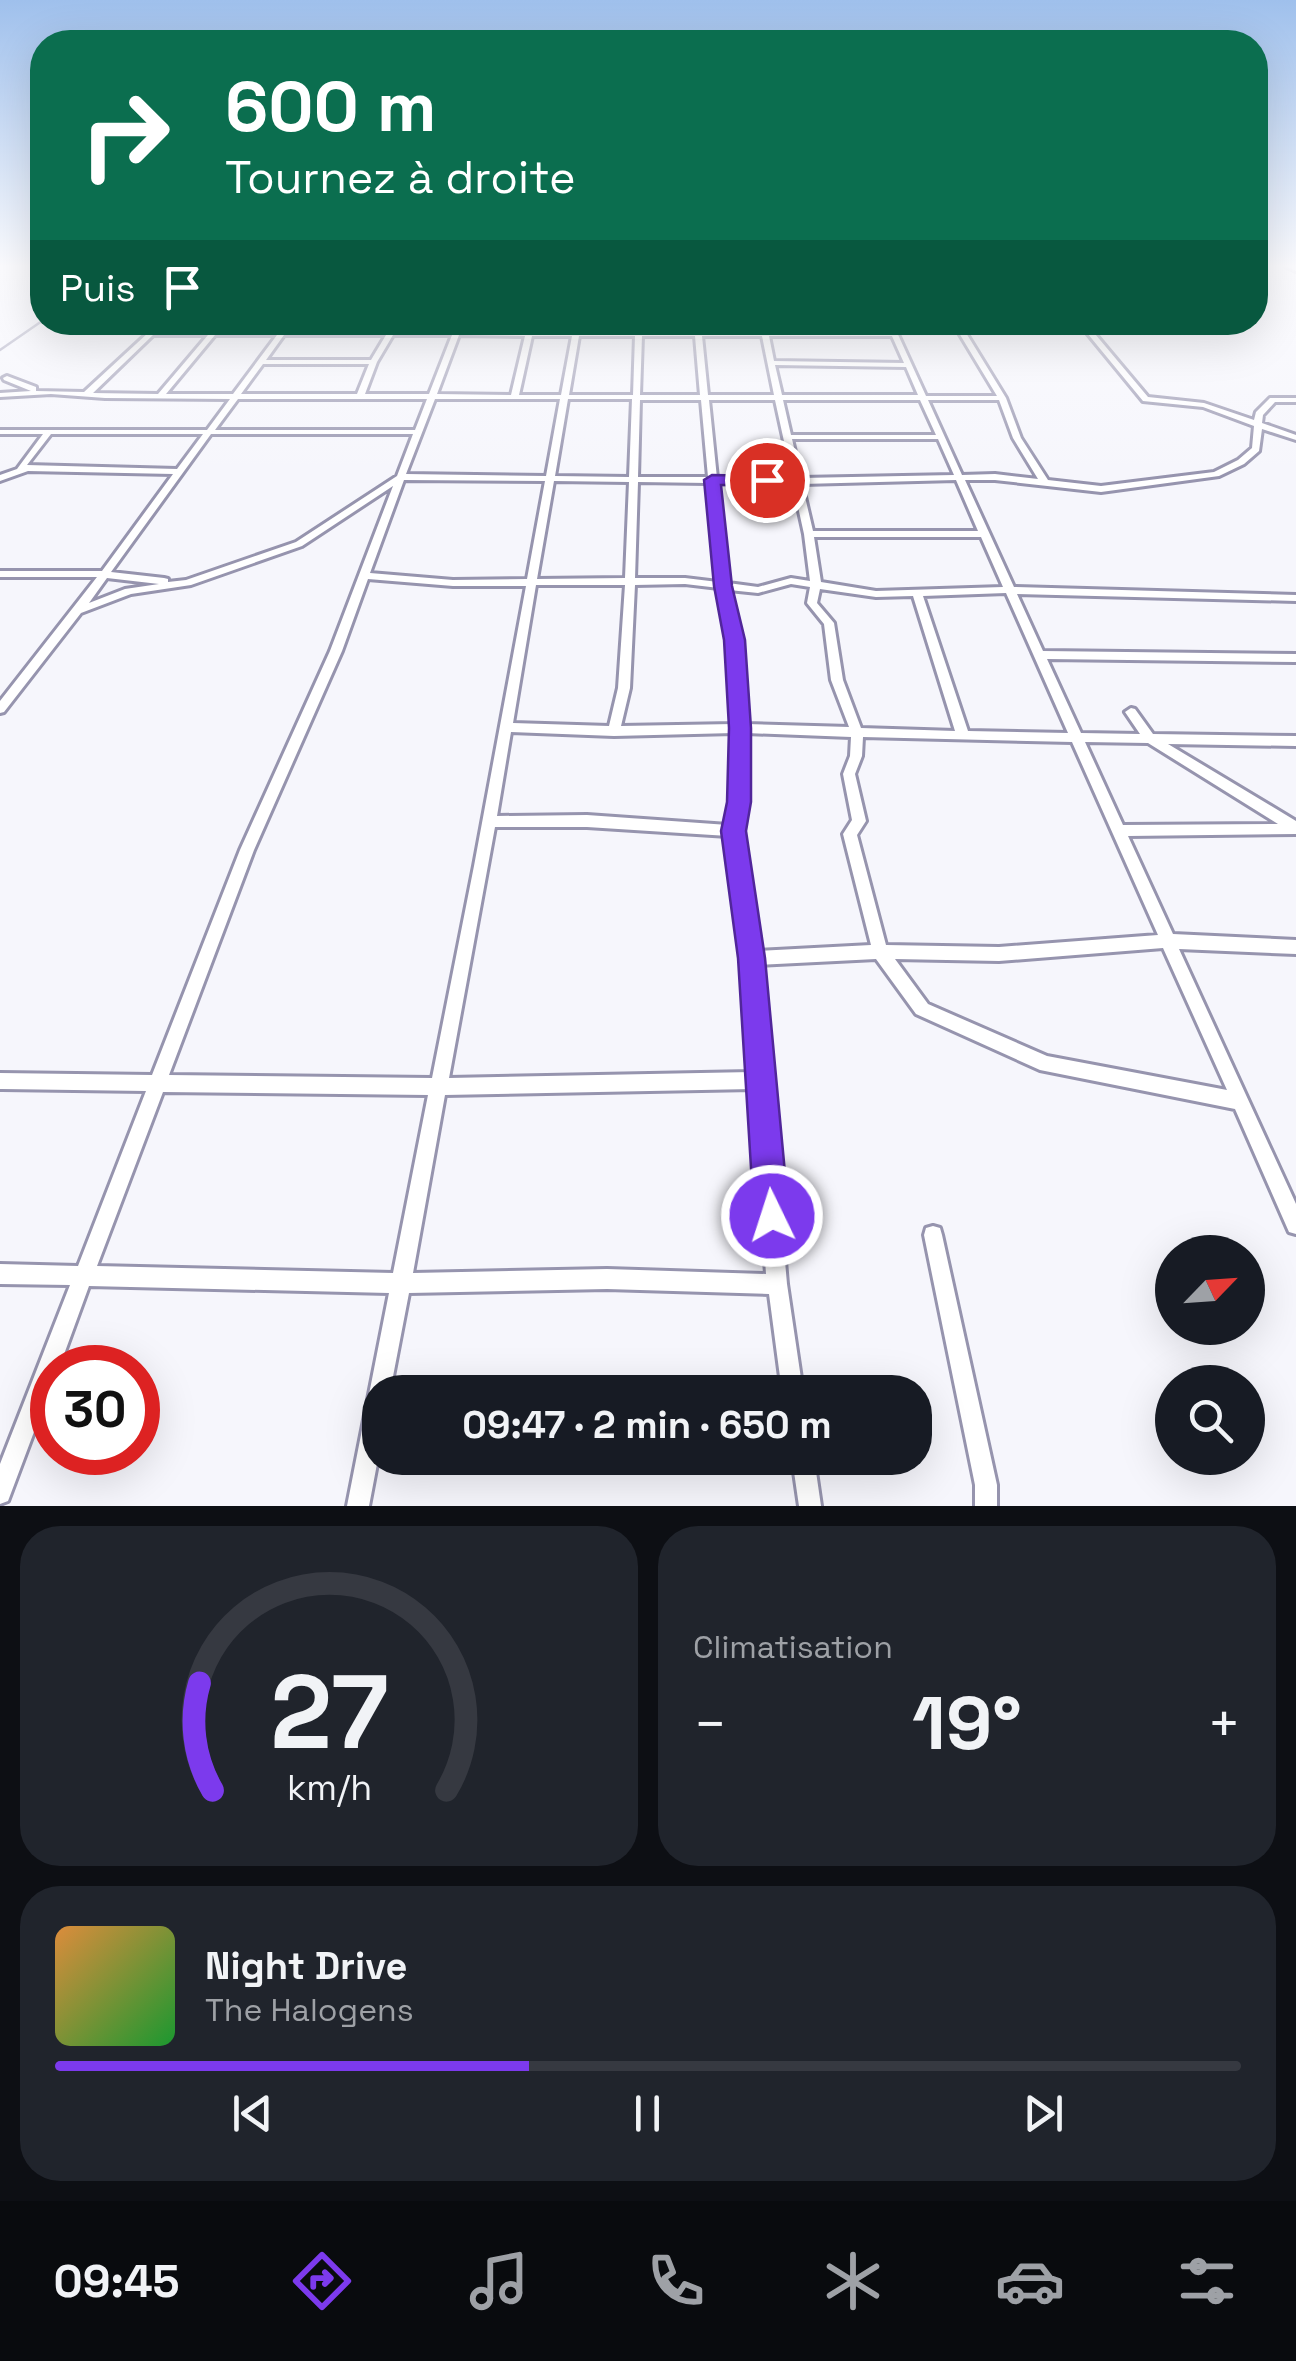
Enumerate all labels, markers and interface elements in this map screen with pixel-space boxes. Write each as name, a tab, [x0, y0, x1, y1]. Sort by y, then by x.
text: 600 m	[225, 62, 437, 151]
icon: right	[60, 70, 190, 200]
text: Tournez à droite	[225, 149, 576, 206]
icon: arrive	[155, 260, 210, 315]
text: Puis	[60, 264, 135, 312]
pin	[725, 438, 810, 523]
icon: arrive	[740, 453, 795, 508]
position arrow	[720, 1164, 824, 1268]
north arrow	[1155, 1235, 1265, 1345]
map controls	[1155, 1235, 1265, 1475]
speed limit sign: 30	[30, 1345, 160, 1475]
button: search	[1155, 1365, 1265, 1475]
text: 09:47 · 2 min · 650 m	[462, 1401, 832, 1449]
text: Climatisation	[693, 1627, 893, 1667]
text: 27	[270, 1646, 388, 1778]
text: 19°	[912, 1675, 1022, 1771]
text: −	[693, 1689, 727, 1759]
text: +	[1207, 1689, 1241, 1759]
text: km/h	[286, 1765, 372, 1810]
text: Night Drive	[205, 1942, 407, 1990]
text: The Halogens	[205, 1990, 414, 2030]
icon: previous	[225, 2086, 280, 2141]
icon: pause	[620, 2086, 675, 2141]
icon: next	[1016, 2086, 1071, 2141]
icon: directions	[287, 2246, 357, 2316]
icon: music	[464, 2246, 534, 2316]
icon: phone	[641, 2246, 711, 2316]
icon: climate	[818, 2246, 888, 2316]
icon: car	[995, 2246, 1065, 2316]
icon: filters	[1172, 2246, 1242, 2316]
text: 09:45	[54, 2253, 180, 2310]

